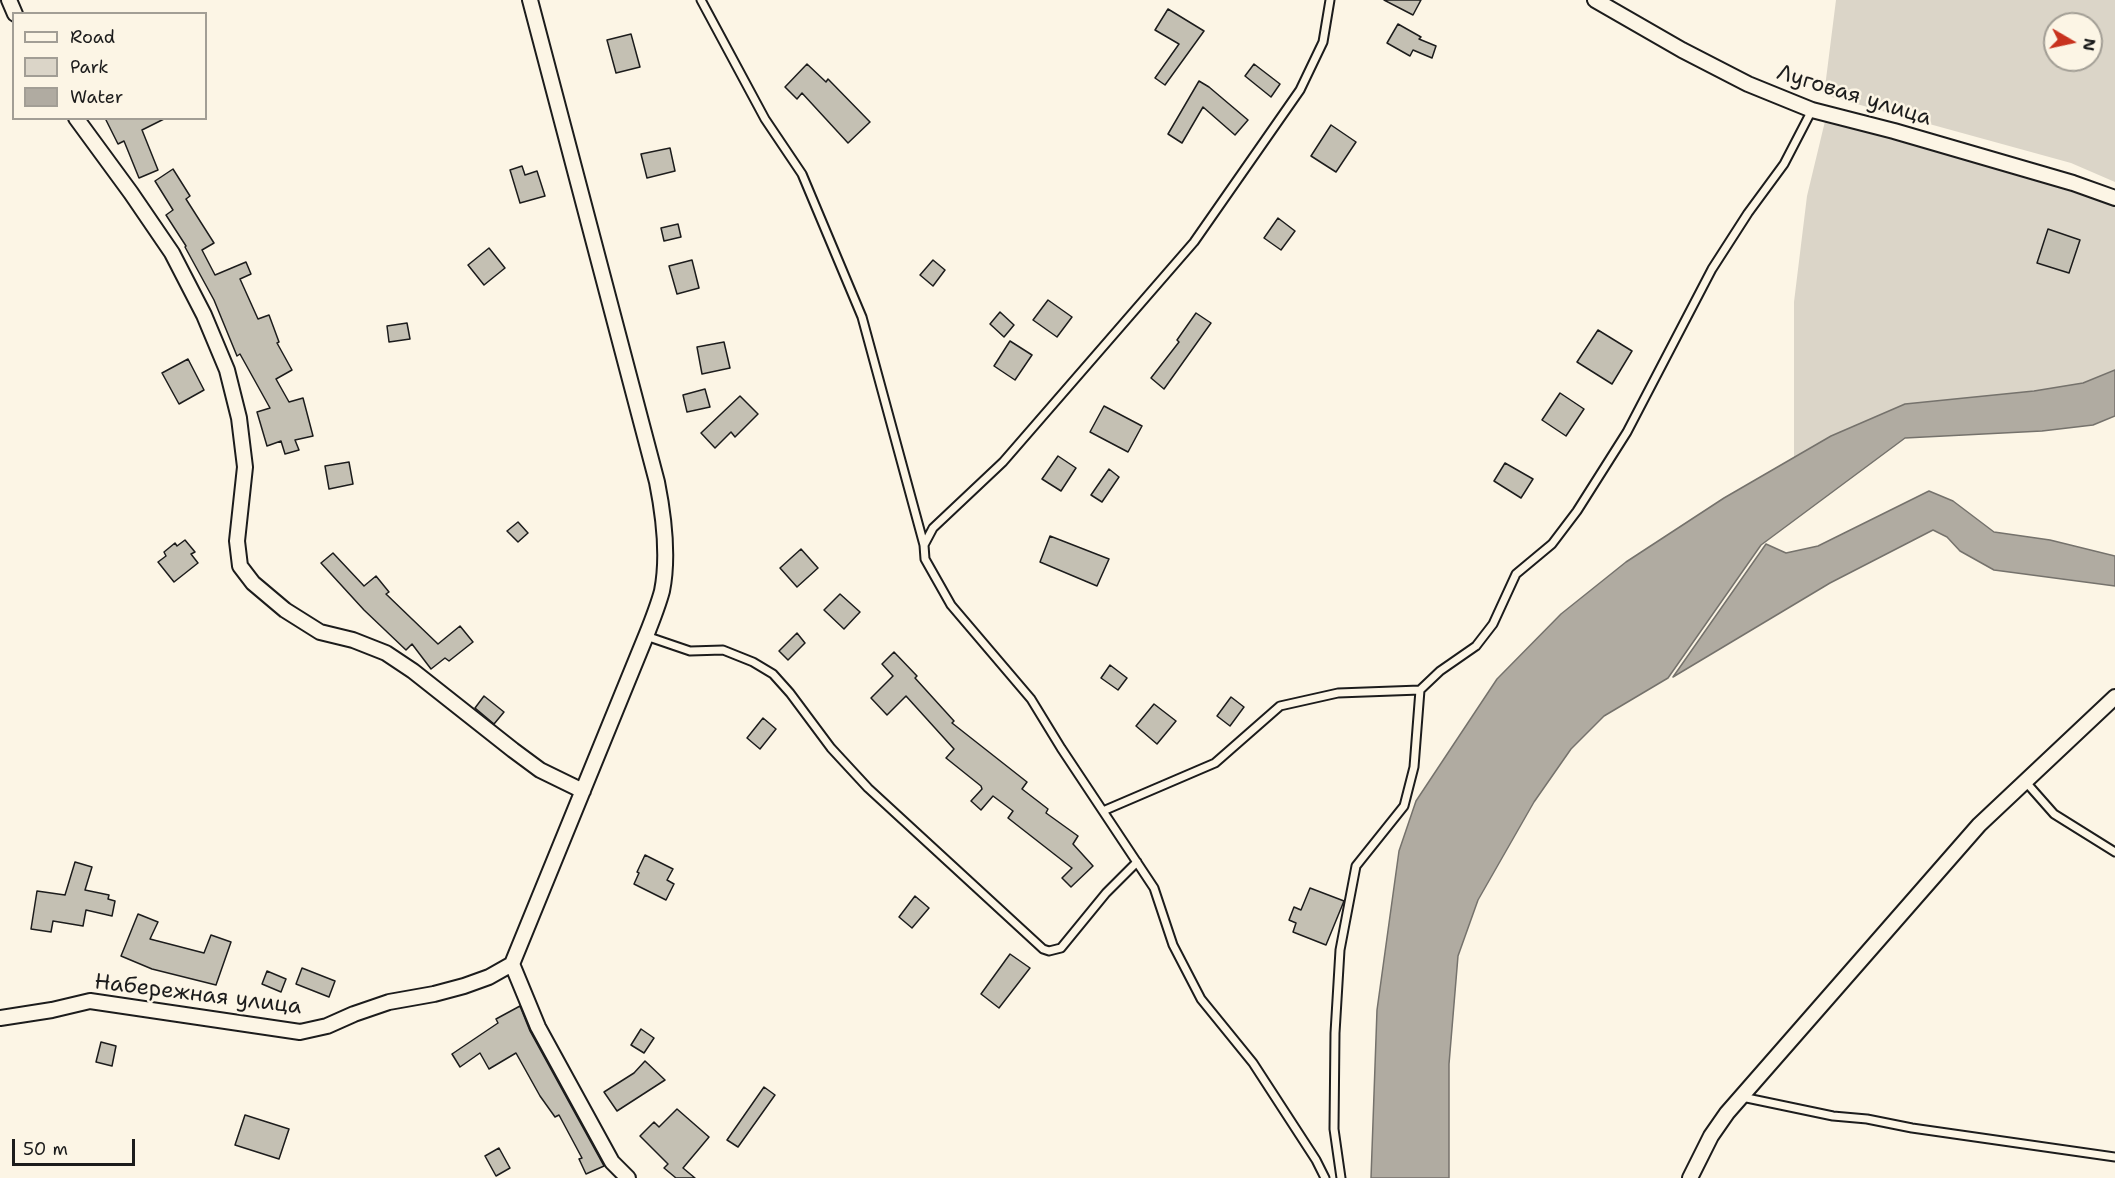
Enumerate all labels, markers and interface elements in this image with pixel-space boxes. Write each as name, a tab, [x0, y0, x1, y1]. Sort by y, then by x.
legend	[12, 12, 207, 120]
north arrow	[2043, 12, 2103, 72]
text: Road	[70, 25, 115, 49]
text: N	[2078, 37, 2101, 52]
text: Park	[70, 55, 109, 79]
street label: Луговая улица	[1774, 60, 1934, 132]
text: Water	[70, 85, 123, 109]
street label: Набережная улица	[93, 969, 303, 1021]
scale bar	[15, 1127, 138, 1165]
text: 50 m	[23, 1137, 68, 1161]

